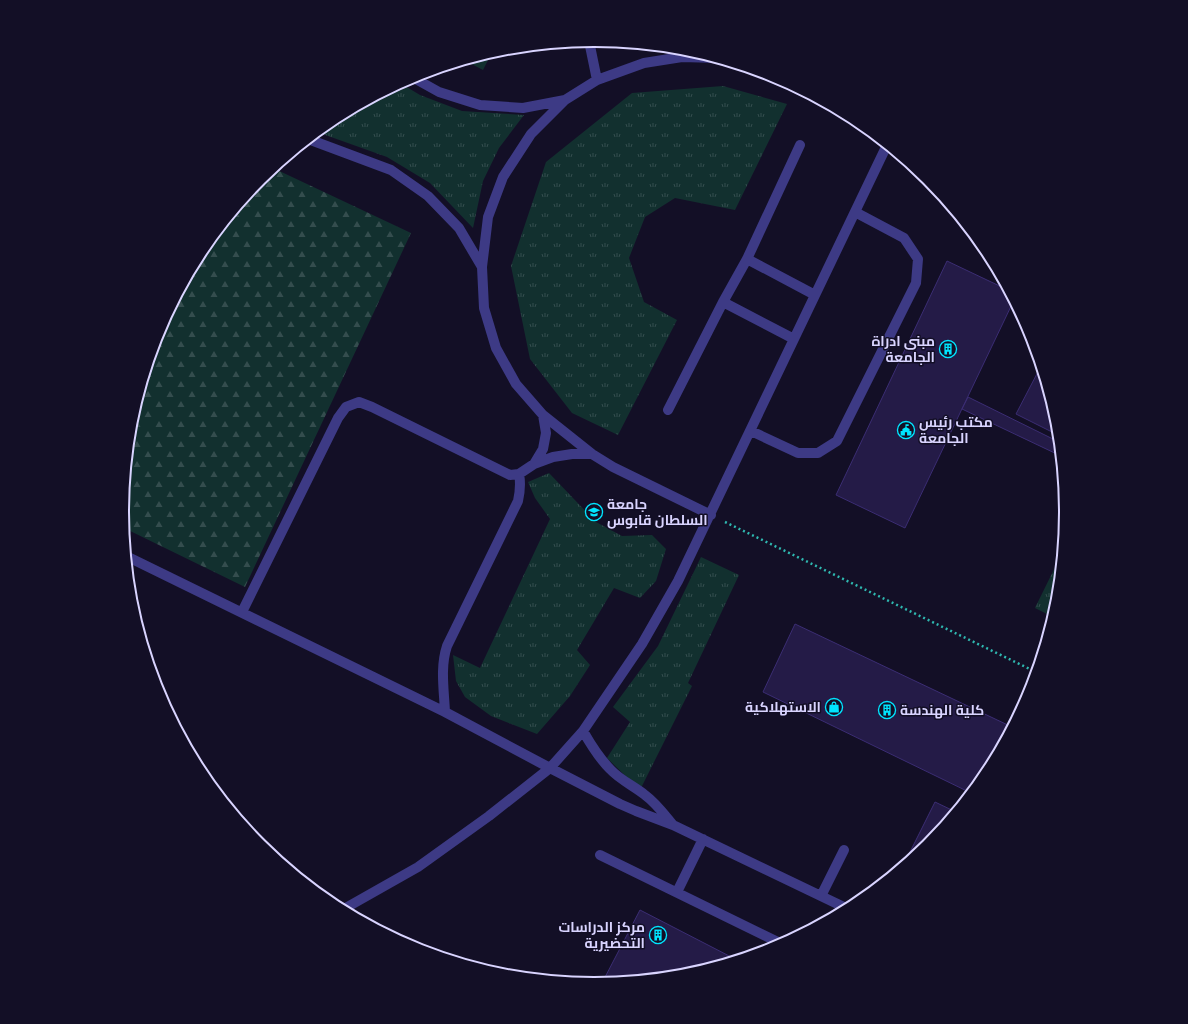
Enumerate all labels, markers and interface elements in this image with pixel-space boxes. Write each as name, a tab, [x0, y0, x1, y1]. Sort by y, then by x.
place label: مبنى ادراة الجامعة	[872, 333, 935, 365]
building icon: مبنى ادراة الجامعة	[938, 339, 958, 359]
place label: مكتب رئيس الجامعة	[919, 414, 993, 446]
public building icon: مكتب رئيس الجامعة	[896, 420, 916, 440]
place label: جامعة السلطان قابوس	[607, 496, 708, 529]
school or university icon: جامعة السلطان قابوس	[584, 502, 604, 522]
shop icon: الاستهلاكية	[824, 697, 844, 717]
place label: الاستهلاكية	[745, 699, 821, 716]
building icon: كلية الهندسة	[877, 700, 897, 720]
place label: كلية الهندسة	[900, 702, 984, 719]
place label: مركز الدراسات التحضيرية	[558, 919, 645, 952]
building icon: مركز الدراسات التحضيرية	[648, 925, 668, 945]

